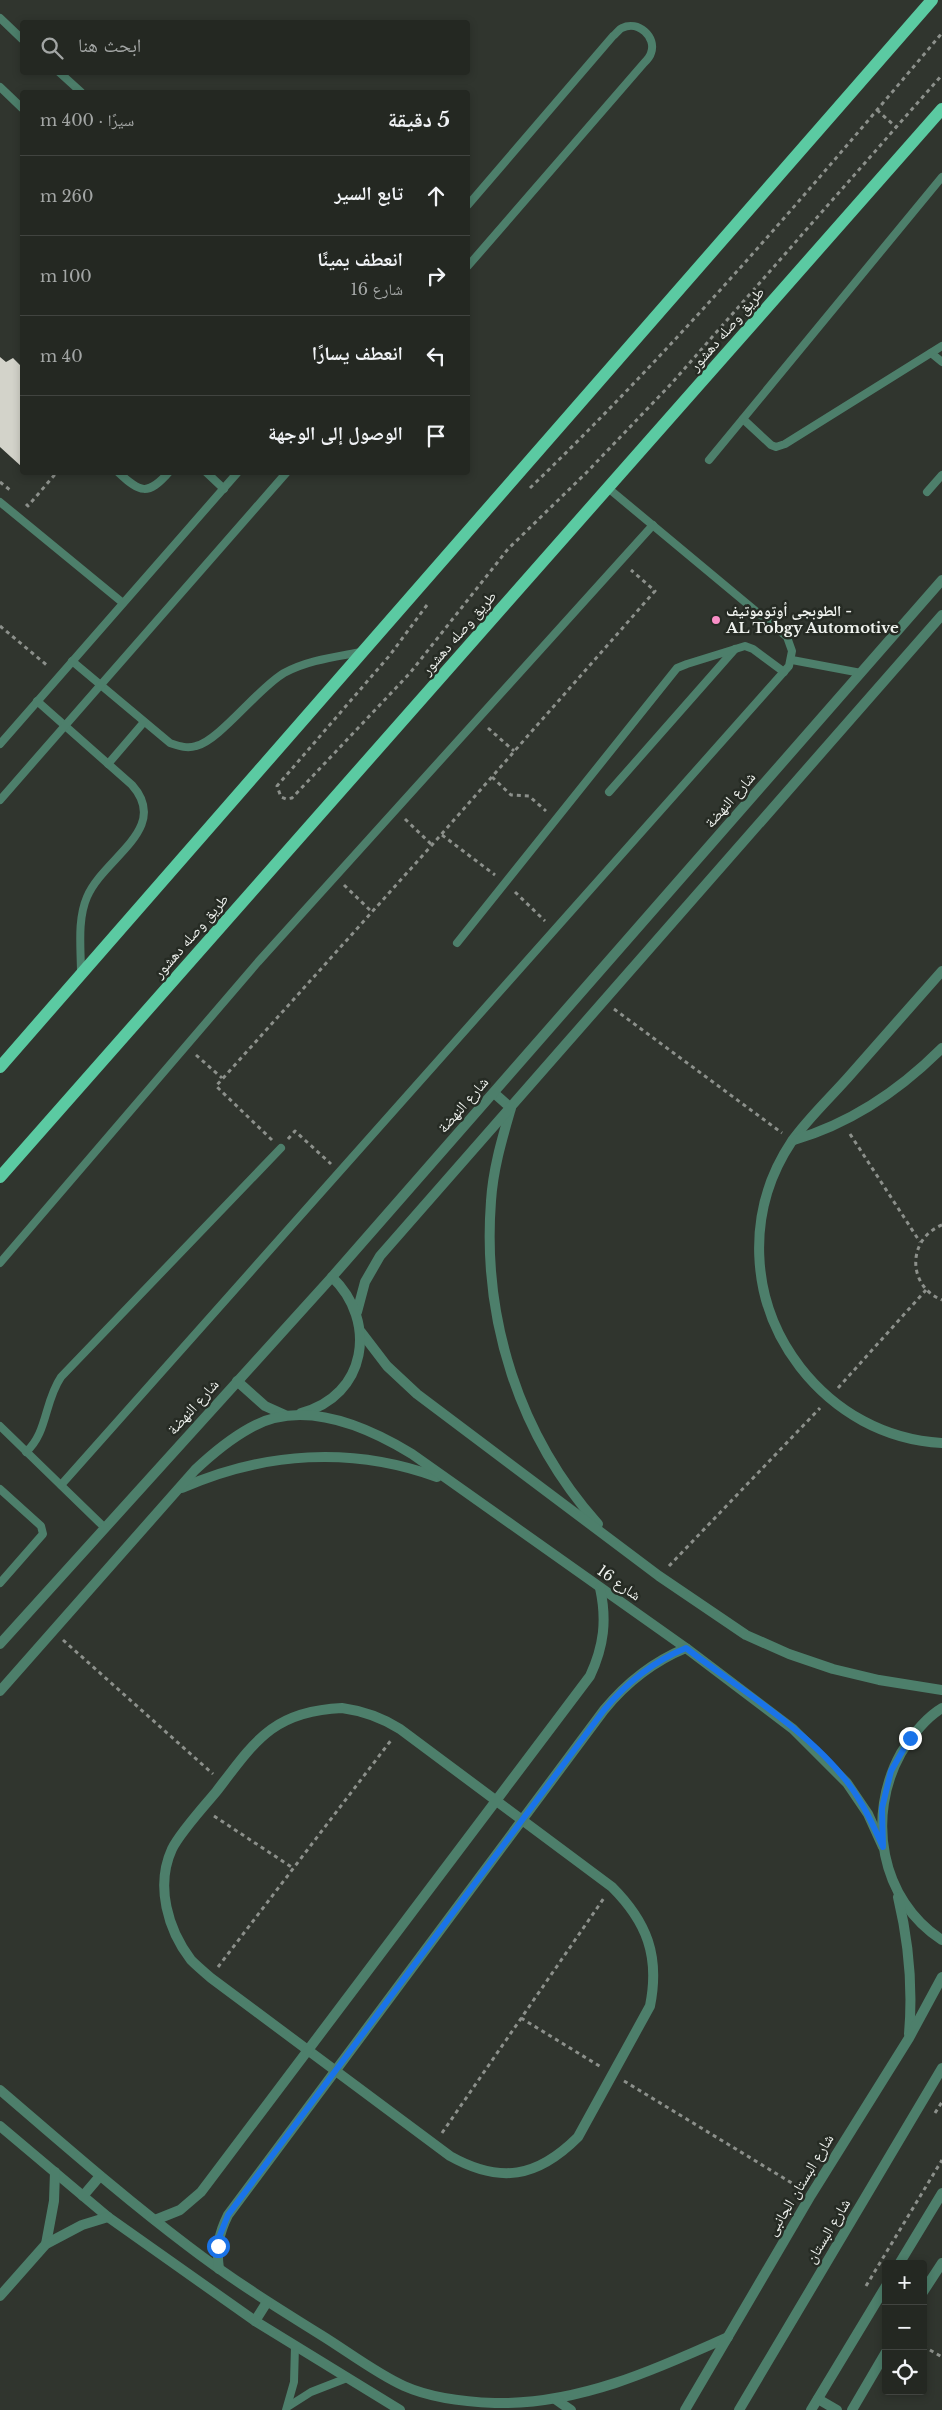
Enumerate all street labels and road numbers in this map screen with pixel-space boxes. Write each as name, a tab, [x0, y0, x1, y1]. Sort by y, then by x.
street label: طريق وصله دهشور	[684, 283, 769, 376]
street label: طريق وصله دهشور	[416, 587, 501, 680]
street label: شارع النهضة	[700, 768, 760, 832]
street label: طريق وصله دهشور	[148, 890, 233, 983]
street label: شارع النهضة	[433, 1073, 493, 1137]
street label: شارع النهضة	[163, 1375, 223, 1439]
street label: شارع 16	[593, 1561, 645, 1605]
street label: شارع البستان الجانبى	[763, 2131, 837, 2239]
street label: شارع البستان	[802, 2196, 854, 2266]

